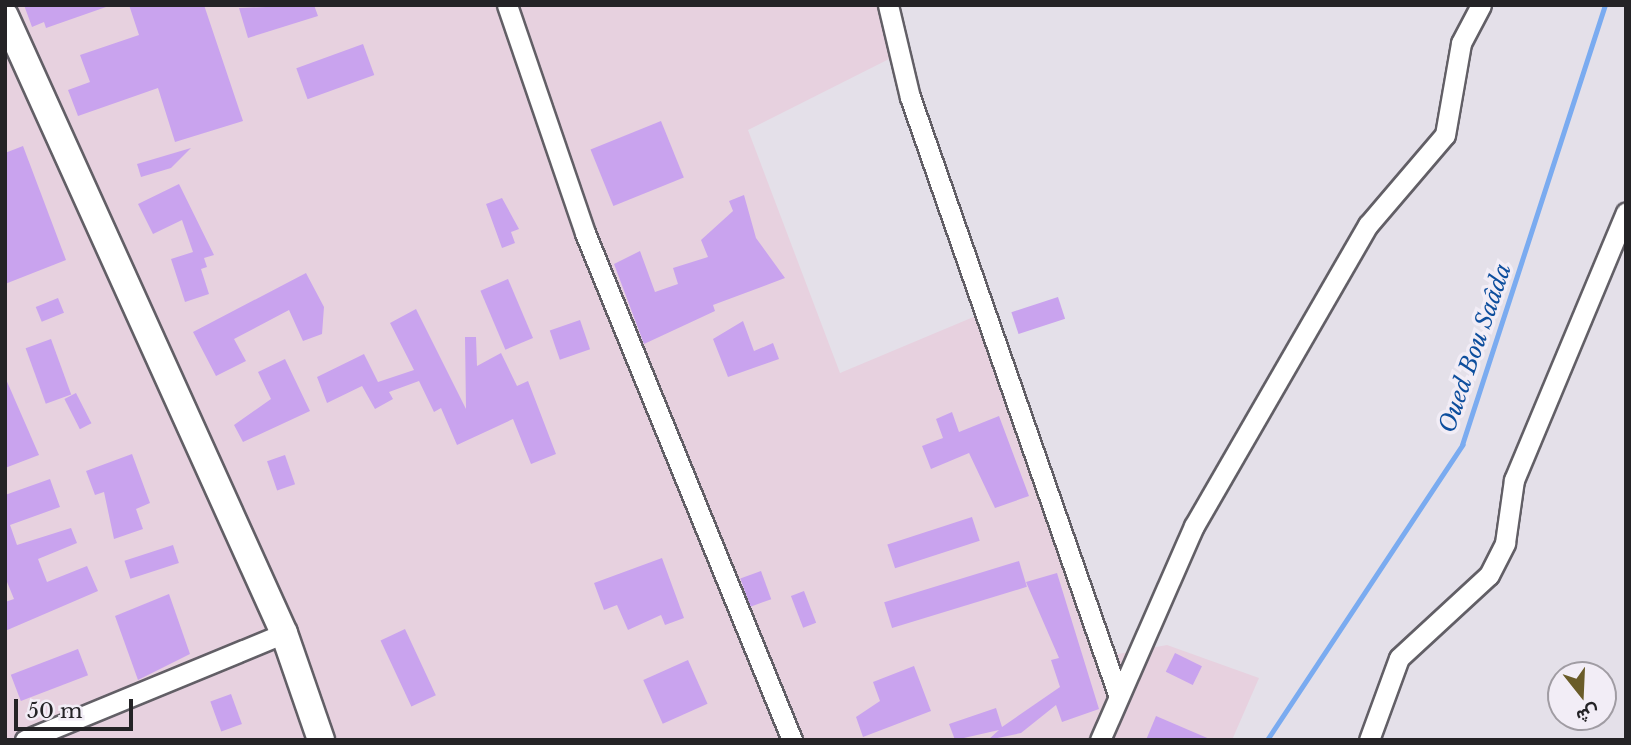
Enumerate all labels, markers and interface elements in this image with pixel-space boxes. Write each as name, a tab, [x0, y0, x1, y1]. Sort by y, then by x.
water label: Oued Bou Saâda	[1433, 259, 1517, 437]
north arrow	[1547, 661, 1617, 731]
scale bar	[18, 686, 136, 730]
text: 50 m	[27, 698, 82, 724]
text: ش	[1574, 700, 1602, 729]

